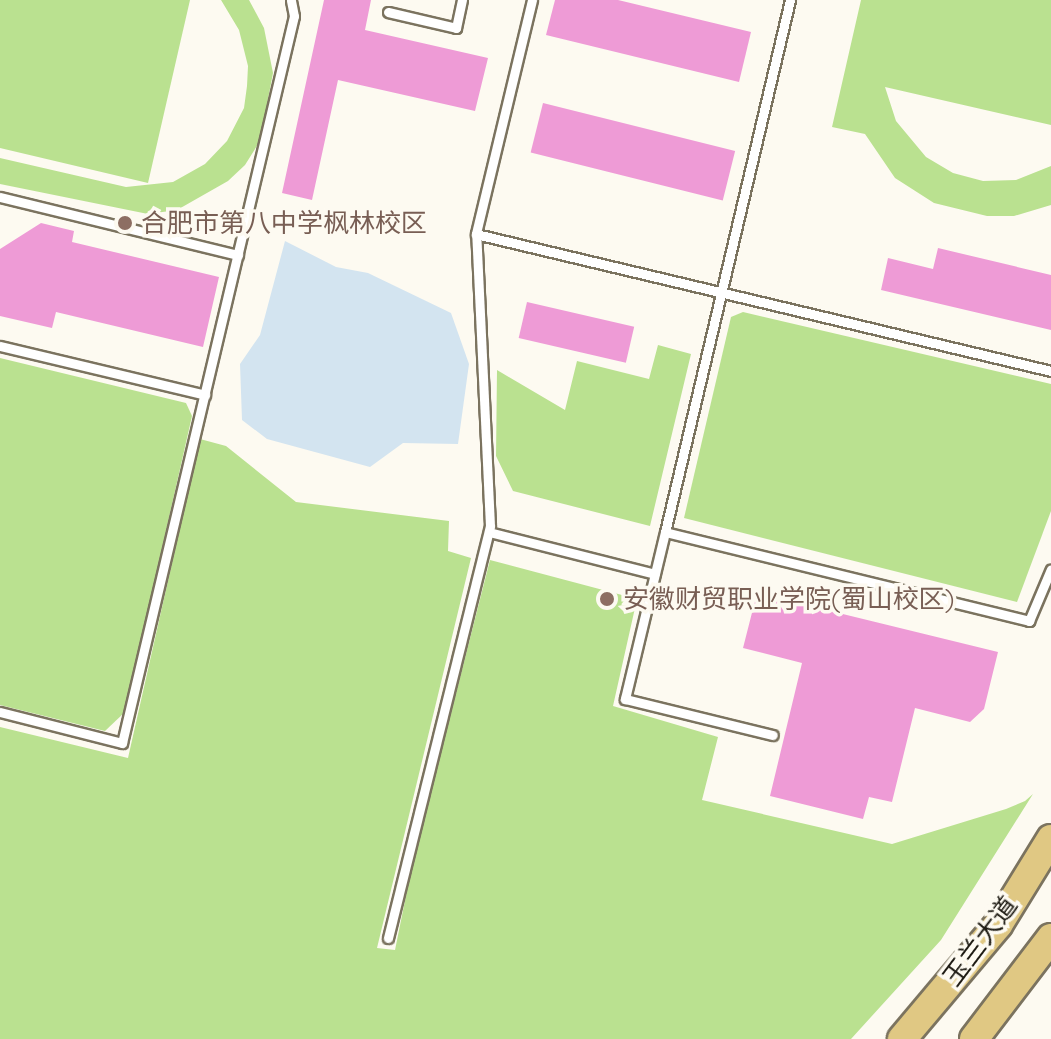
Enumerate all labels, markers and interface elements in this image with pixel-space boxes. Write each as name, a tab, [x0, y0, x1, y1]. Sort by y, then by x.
place label: 合肥市第八中学枫林校区	[141, 207, 427, 239]
marker: 合肥市第八中学枫林校区	[116, 214, 134, 232]
place label: 安徽财贸职业学院(蜀山校区)	[623, 583, 954, 615]
marker: 安徽财贸职业学院(蜀山校区)	[598, 590, 616, 608]
street label: 玉兰大道	[936, 890, 1024, 992]

